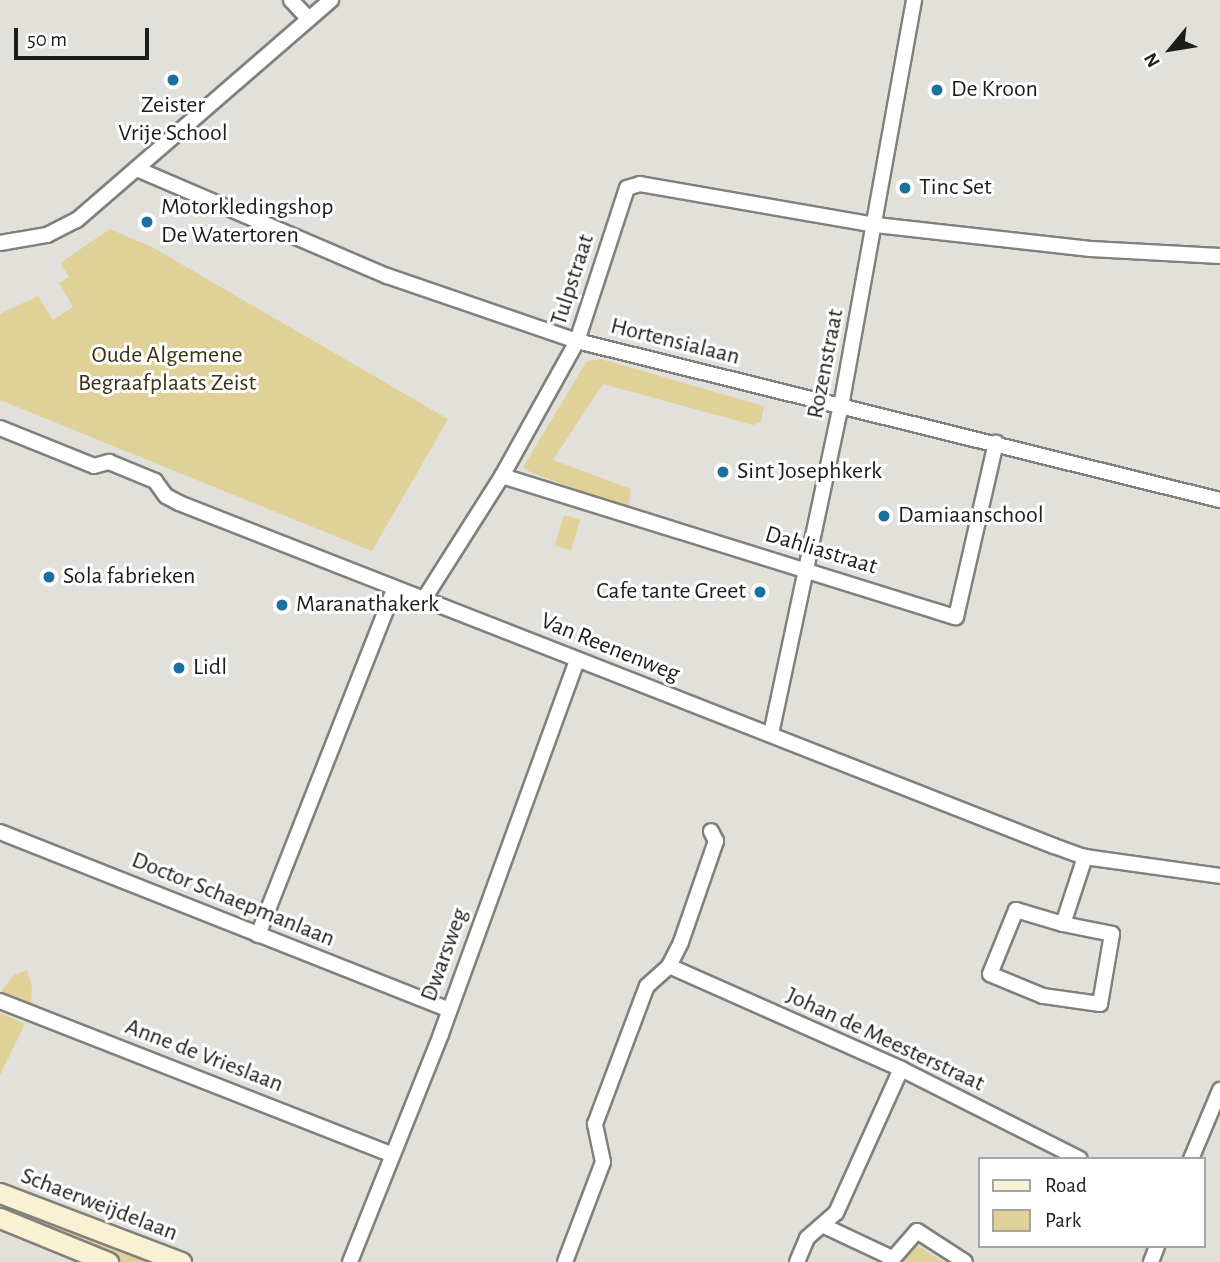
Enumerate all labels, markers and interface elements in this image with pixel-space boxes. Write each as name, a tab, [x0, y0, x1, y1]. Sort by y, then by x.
scale bar	[18, 14, 152, 58]
north arrow	[1136, 14, 1206, 84]
text: 50 m	[27, 29, 67, 50]
text: N	[1141, 49, 1164, 70]
marker: Zeister Vrije School	[165, 72, 181, 88]
place label: De Kroon	[951, 76, 1038, 104]
marker: De Kroon	[929, 82, 945, 98]
place label: Zeister Vrije School	[118, 92, 228, 148]
place label: Tinc Set	[919, 174, 992, 202]
marker: Tinc Set	[897, 180, 913, 196]
place label: Motorkledingshop De Watertoren	[161, 194, 333, 250]
marker: Motorkledingshop De Watertoren	[139, 214, 155, 230]
street label: Tulpstraat	[545, 231, 601, 329]
street label: Rozenstraat	[801, 307, 851, 421]
street label: Hortensialaan	[607, 312, 743, 372]
park label: Oude Algemene Begraafplaats Zeist	[78, 342, 256, 398]
place label: Sint Josephkerk	[737, 458, 882, 486]
marker: Sint Josephkerk	[715, 464, 731, 480]
place label: Damiaanschool	[898, 502, 1044, 530]
marker: Damiaanschool	[876, 508, 892, 524]
street label: Dahliastraat	[761, 520, 881, 582]
place label: Sola fabrieken	[63, 563, 195, 591]
marker: Sola fabrieken	[41, 569, 57, 585]
place label: Cafe tante Greet	[596, 578, 746, 606]
marker: Cafe tante Greet	[752, 584, 768, 600]
place label: Maranathakerk	[296, 591, 439, 619]
marker: Maranathakerk	[274, 597, 290, 613]
street label: Van Reenenweg	[536, 607, 684, 689]
place label: Lidl	[193, 654, 227, 682]
marker: Lidl	[171, 660, 187, 676]
street label: Doctor Schaepmanlaan	[127, 846, 339, 954]
street label: Dwarsweg	[415, 904, 475, 1006]
street label: Johan de Meesterstraat	[781, 981, 989, 1099]
street label: Anne de Vrieslaan	[121, 1013, 287, 1099]
legend	[978, 1157, 1206, 1248]
street label: Schaerweijdelaan	[17, 1162, 181, 1248]
text: Road	[1045, 1175, 1087, 1196]
text: Park	[1045, 1210, 1081, 1231]

